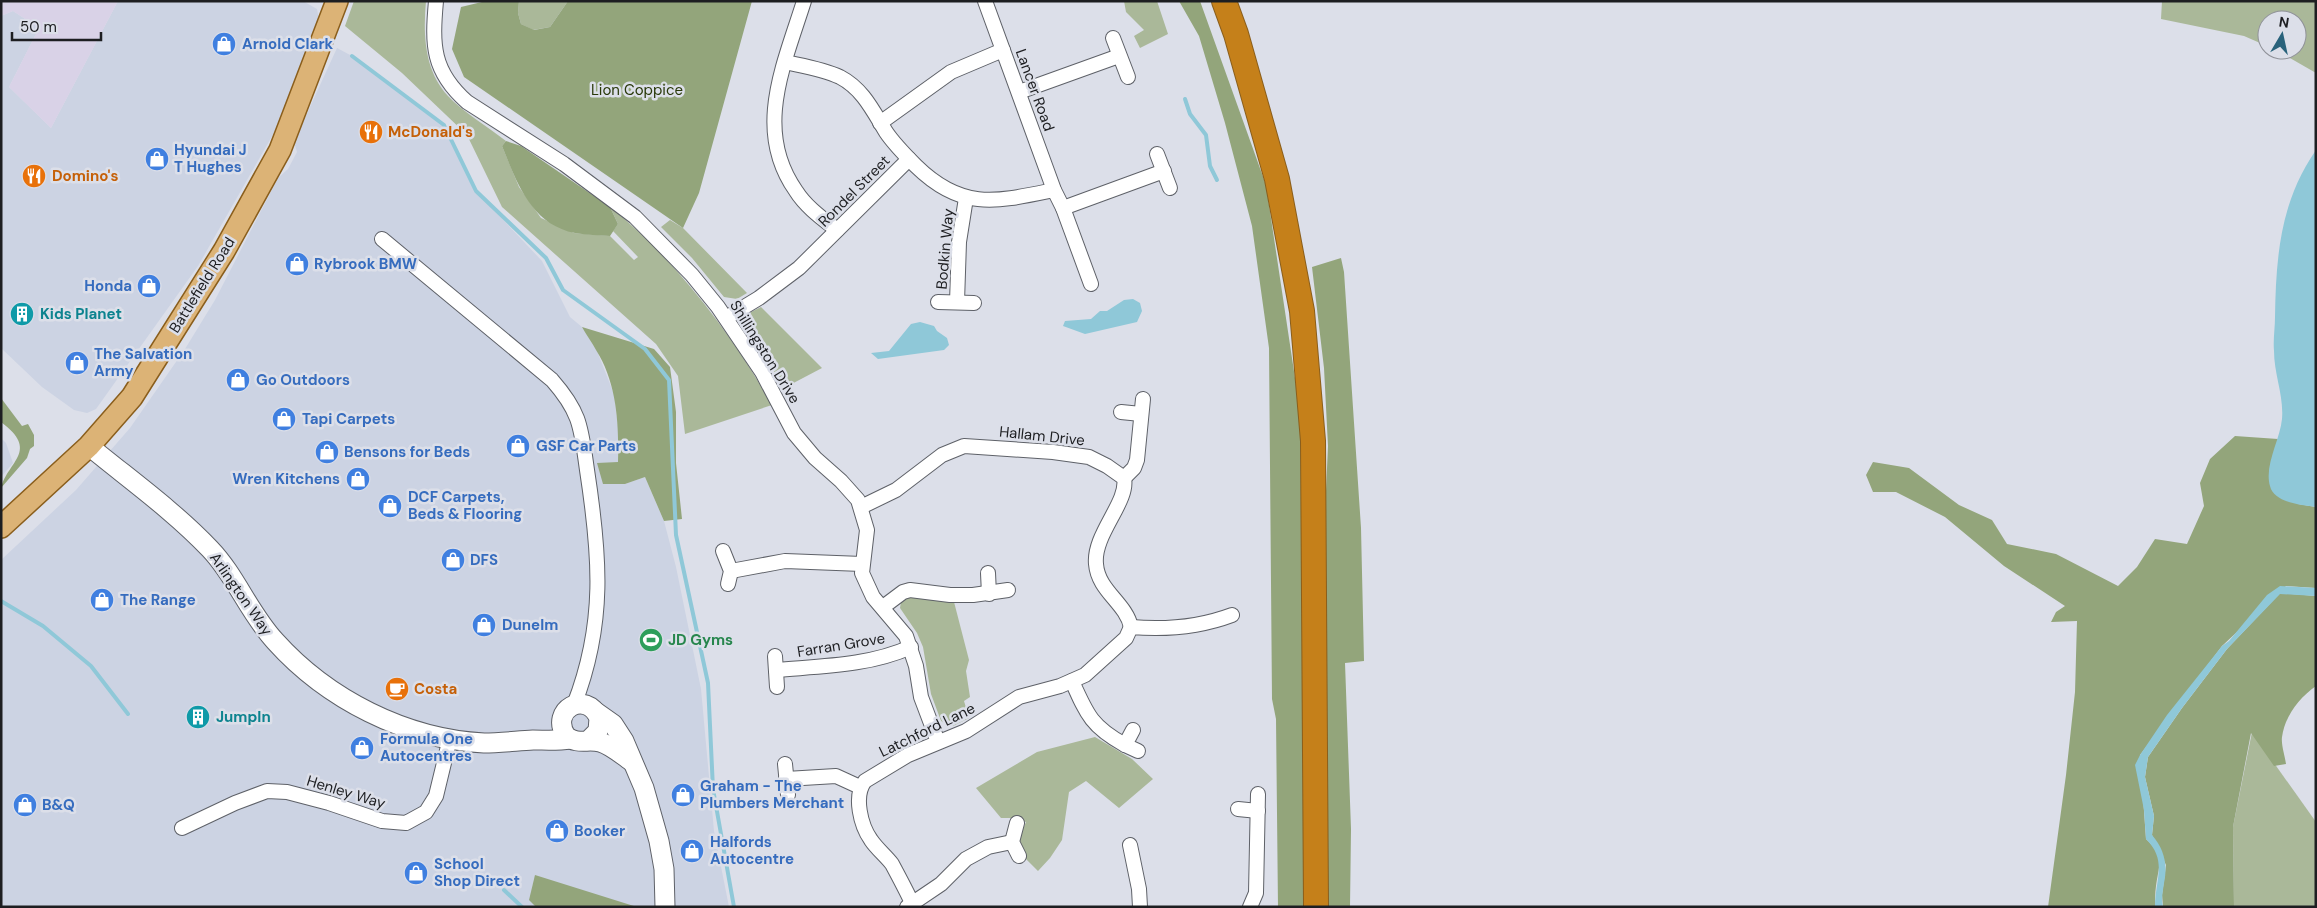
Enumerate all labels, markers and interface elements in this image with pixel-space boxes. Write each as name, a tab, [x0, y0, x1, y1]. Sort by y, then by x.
scale bar	[12, 10, 101, 42]
north arrow	[2257, 10, 2307, 60]
text: N	[2278, 12, 2290, 32]
text: 50 m	[20, 17, 57, 37]
shop icon: Arnold Clark	[211, 31, 237, 57]
place label: Arnold Clark	[242, 34, 334, 54]
street label: Lancer Road	[1011, 46, 1059, 134]
park label: Lion Coppice	[591, 80, 683, 100]
restaurant icon: McDonald's	[358, 119, 384, 145]
place label: McDonald's	[388, 122, 473, 142]
place label: Hyundai J T Hughes	[174, 140, 247, 177]
shop icon: Hyundai J T Hughes	[144, 146, 170, 172]
street label: Rondel Street	[814, 151, 894, 231]
restaurant icon: Domino's	[21, 163, 47, 189]
place label: Domino's	[52, 166, 119, 186]
street label: Bodkin Way	[932, 207, 959, 290]
street label: Battlefield Road	[165, 233, 239, 337]
shop icon: Rybrook BMW	[284, 251, 310, 277]
place label: Rybrook BMW	[314, 254, 417, 274]
shop icon: Honda	[136, 273, 162, 299]
place label: Honda	[84, 276, 132, 296]
street label: Shillingston Drive	[725, 297, 805, 407]
building icon: Kids Planet	[9, 301, 35, 327]
place label: Kids Planet	[40, 304, 122, 324]
place label: The Salvation Army	[94, 344, 192, 381]
shop icon: The Salvation Army	[64, 350, 90, 376]
shop icon: Go Outdoors	[225, 367, 251, 393]
place label: Go Outdoors	[256, 370, 350, 390]
shop icon: Tapi Carpets	[271, 406, 297, 432]
place label: Tapi Carpets	[302, 409, 395, 429]
street label: Hallam Drive	[998, 422, 1086, 450]
shop icon: GSF Car Parts	[505, 433, 531, 459]
place label: GSF Car Parts	[536, 436, 636, 456]
shop icon: Bensons for Beds	[314, 439, 340, 465]
place label: Bensons for Beds	[344, 442, 470, 462]
shop icon: Wren Kitchens	[345, 466, 371, 492]
place label: Wren Kitchens	[232, 469, 340, 489]
place label: DCF Carpets, Beds & Flooring	[408, 487, 522, 524]
shop icon: DCF Carpets, Beds & Flooring	[377, 493, 403, 519]
shop icon: DFS	[440, 547, 466, 573]
street label: Arlington Way	[205, 549, 277, 640]
place label: DFS	[470, 550, 498, 570]
shop icon: The Range	[89, 587, 115, 613]
place label: The Range	[120, 590, 196, 610]
shop icon: Dunelm	[471, 612, 497, 638]
place label: Dunelm	[502, 615, 558, 635]
sports icon: JD Gyms	[638, 627, 664, 653]
street label: Farran Grove	[796, 628, 886, 662]
place label: JD Gyms	[668, 630, 733, 650]
cafe icon: Costa	[384, 676, 410, 702]
place label: Costa	[414, 679, 457, 699]
street label: Latchford Lane	[876, 698, 978, 762]
building icon: JumpIn	[185, 704, 211, 730]
place label: JumpIn	[216, 707, 271, 727]
place label: Formula One Autocentres	[380, 729, 473, 766]
shop icon: Formula One Autocentres	[349, 735, 375, 761]
street label: Henley Way	[304, 771, 388, 814]
place label: Graham - The Plumbers Merchant	[700, 776, 844, 813]
shop icon: Graham - The Plumbers Merchant	[670, 782, 696, 808]
shop icon: B&Q	[12, 792, 38, 818]
place label: B&Q	[42, 795, 75, 815]
shop icon: Booker	[544, 818, 570, 844]
place label: Booker	[574, 821, 625, 841]
place label: Halfords Autocentre	[710, 832, 794, 869]
shop icon: Halfords Autocentre	[679, 838, 705, 864]
place label: School Shop Direct	[434, 854, 520, 891]
shop icon: School Shop Direct	[403, 860, 429, 886]

